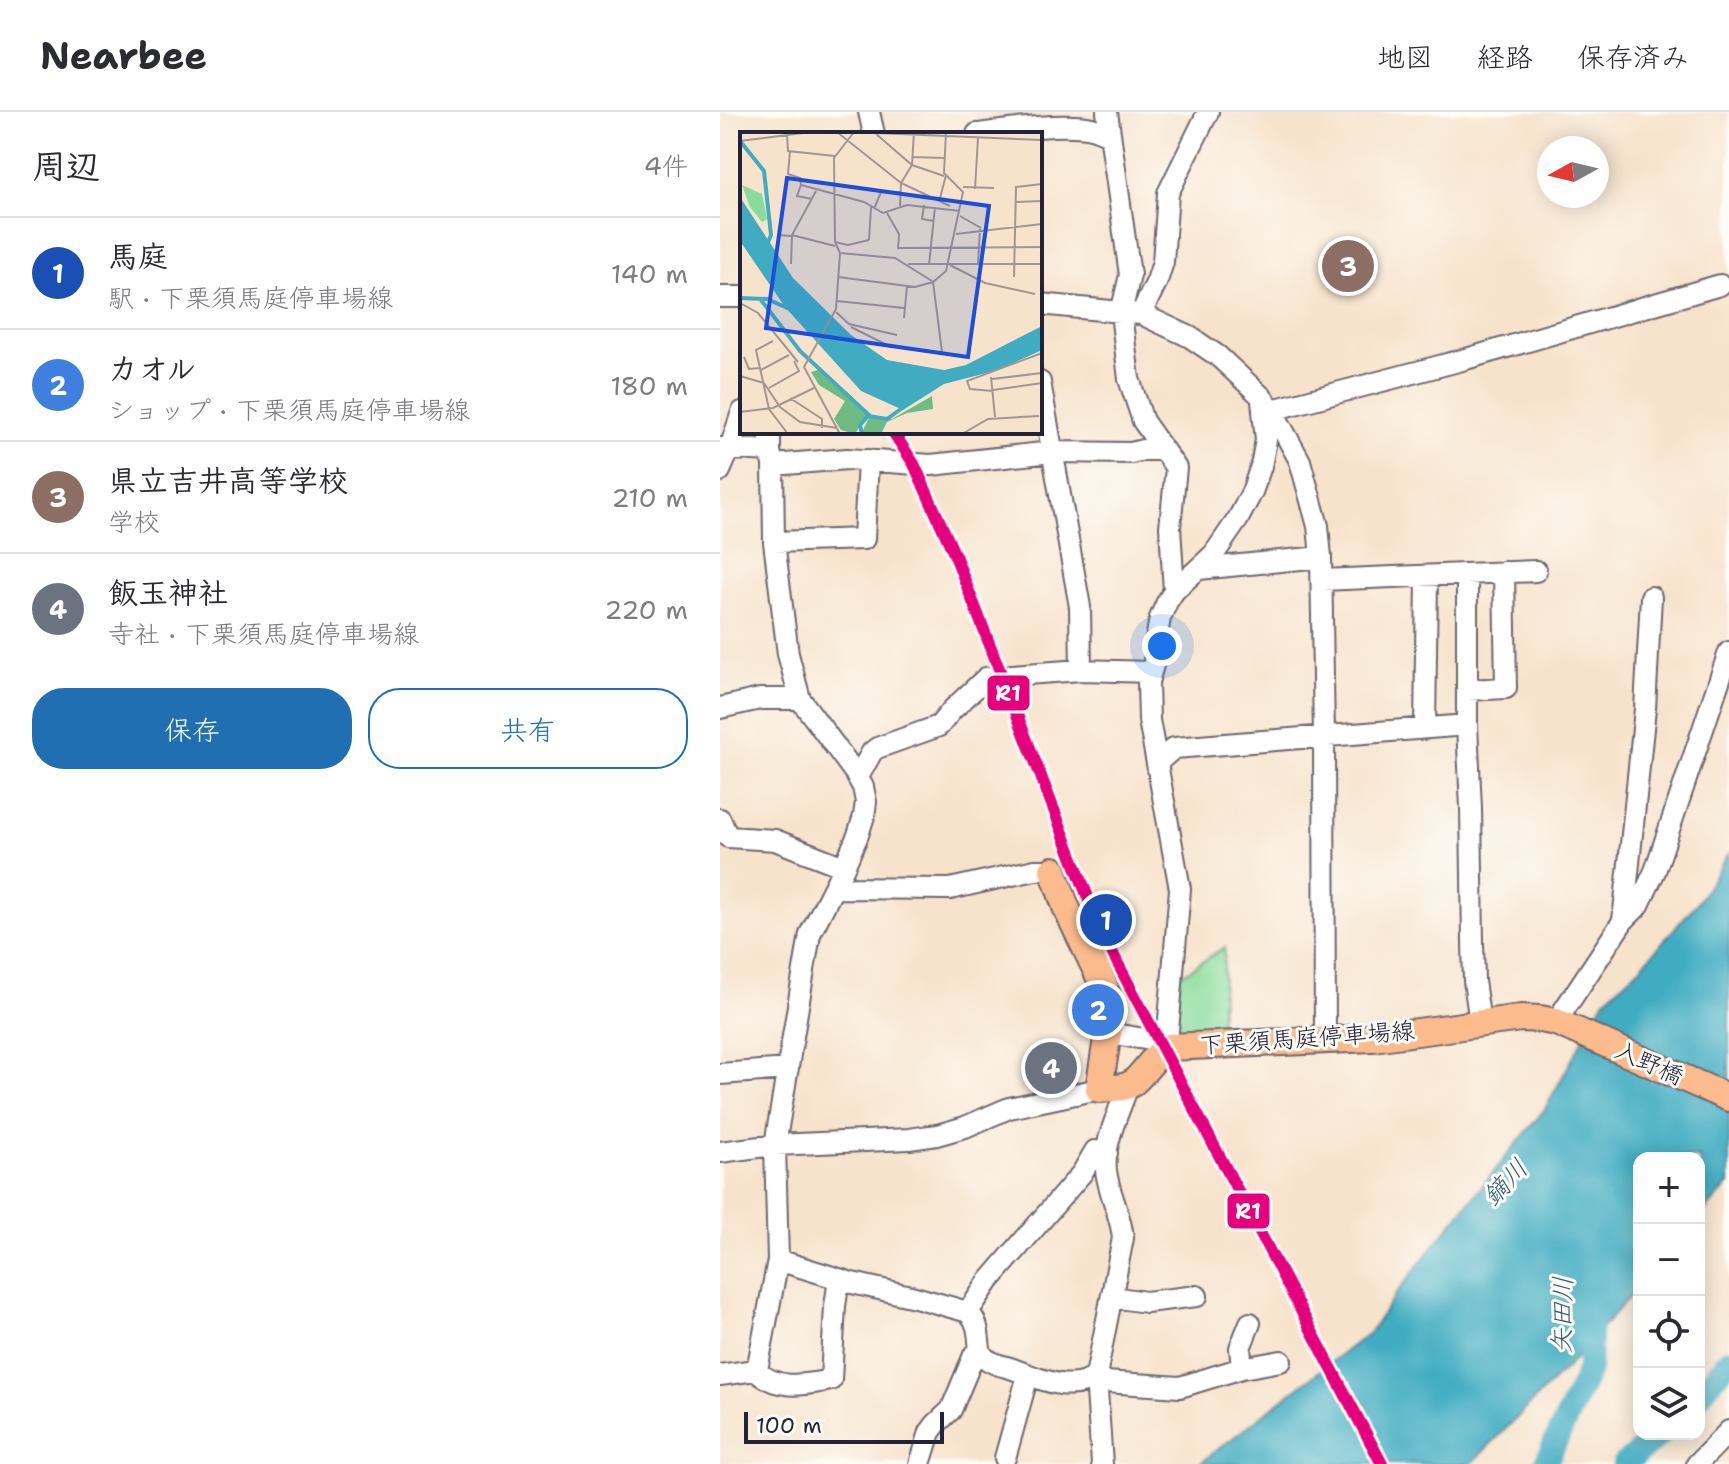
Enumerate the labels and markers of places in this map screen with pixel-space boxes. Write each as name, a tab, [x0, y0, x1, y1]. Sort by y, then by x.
pin: 3	[1322, 236, 1374, 296]
pin: 1	[1080, 890, 1132, 950]
pin: 2	[1072, 980, 1124, 1040]
pin: 4	[1025, 1038, 1077, 1098]

